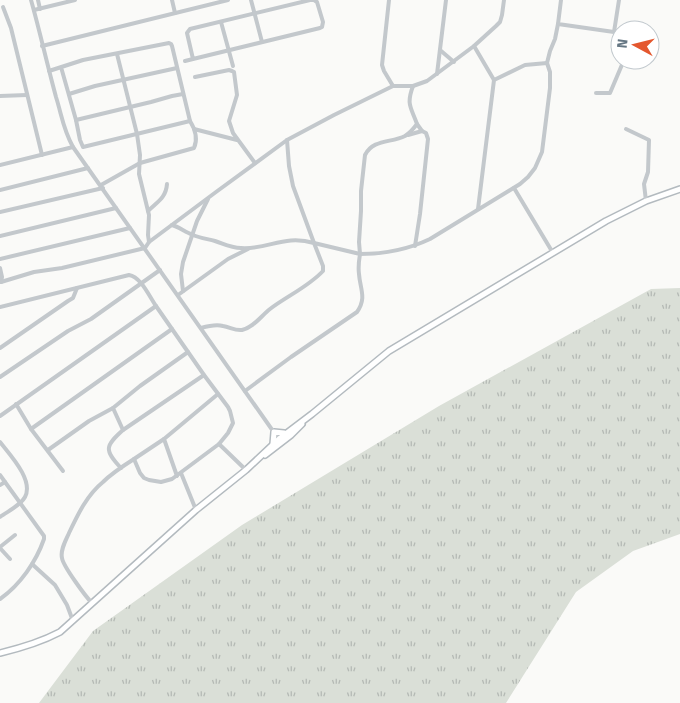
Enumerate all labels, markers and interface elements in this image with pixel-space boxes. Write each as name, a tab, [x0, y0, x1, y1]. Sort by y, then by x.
north arrow	[610, 20, 660, 70]
text: N	[614, 38, 632, 49]

